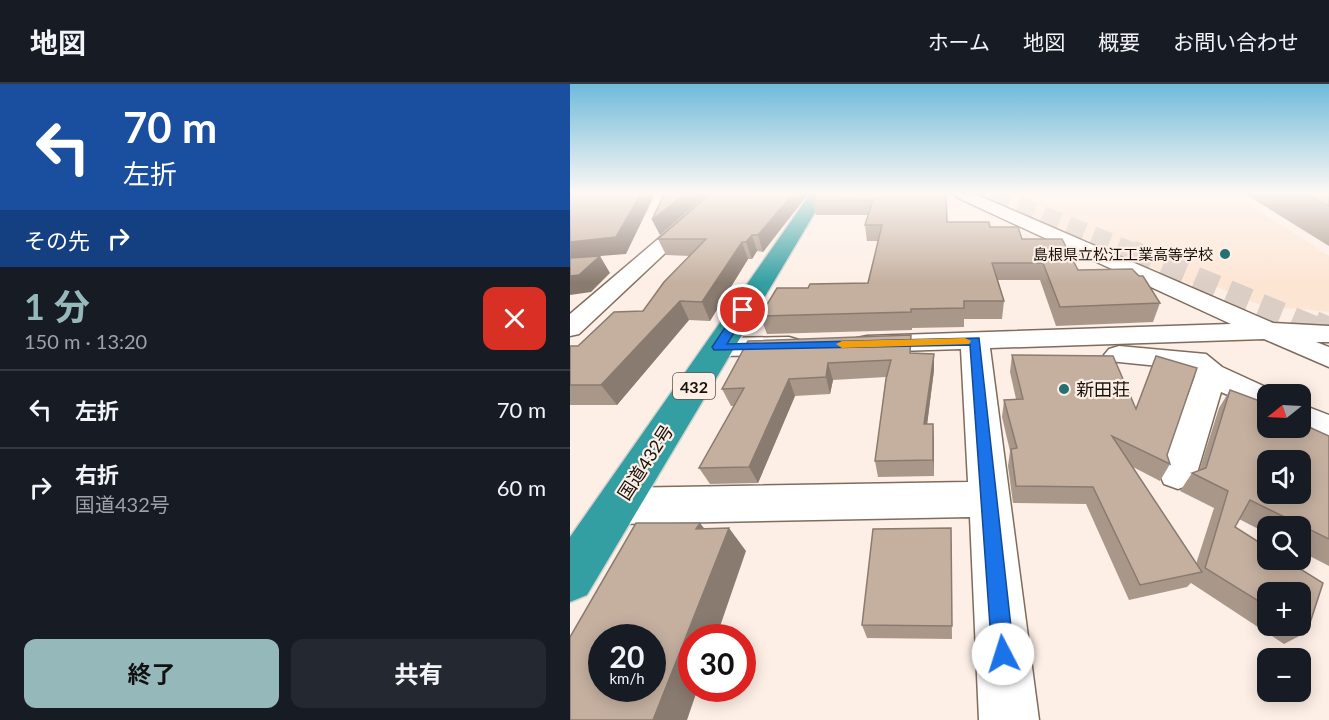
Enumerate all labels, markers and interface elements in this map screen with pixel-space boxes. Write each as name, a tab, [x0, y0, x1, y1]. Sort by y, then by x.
text: 地図	[30, 25, 86, 59]
text: ホーム	[928, 29, 990, 54]
text: 地図	[1023, 29, 1065, 54]
text: 概要	[1098, 29, 1140, 54]
text: お問い合わせ	[1173, 29, 1299, 54]
text: 70 m	[123, 102, 217, 152]
icon: left	[24, 108, 102, 186]
text: 左折	[123, 157, 177, 190]
icon: right	[102, 222, 135, 255]
text: その先	[24, 227, 90, 254]
place label: 島根県立松江工業高等学校	[1033, 245, 1213, 263]
marker: 島根県立松江工業高等学校	[1218, 247, 1232, 261]
text: 1 分	[24, 284, 90, 328]
pin	[717, 284, 768, 335]
button: close	[483, 287, 546, 350]
icon: arrive	[726, 293, 759, 326]
text: 150 m · 13:20	[24, 329, 147, 353]
road number: 432	[673, 373, 715, 399]
place label: 新田荘	[1076, 378, 1130, 400]
marker: 新田荘	[1057, 382, 1071, 396]
north arrow	[1257, 384, 1311, 438]
map controls	[1257, 384, 1311, 702]
icon: left	[24, 393, 57, 426]
text: 70 m	[497, 396, 546, 423]
text: 左折	[75, 397, 119, 424]
street label: 国道432号	[613, 420, 677, 504]
button: sound	[1257, 450, 1311, 504]
text: 右折	[75, 461, 119, 488]
icon: right	[24, 471, 57, 504]
text: 60 m	[497, 474, 546, 501]
text: 国道432号	[75, 492, 170, 516]
button: search	[1257, 516, 1311, 570]
button: +	[1257, 582, 1311, 636]
position arrow	[971, 622, 1035, 686]
speed limit sign: 30	[678, 624, 756, 702]
text: 20	[610, 638, 644, 674]
button: 終了	[24, 639, 279, 708]
button: 共有	[291, 639, 546, 708]
button: −	[1257, 648, 1311, 702]
text: km/h	[609, 669, 645, 687]

